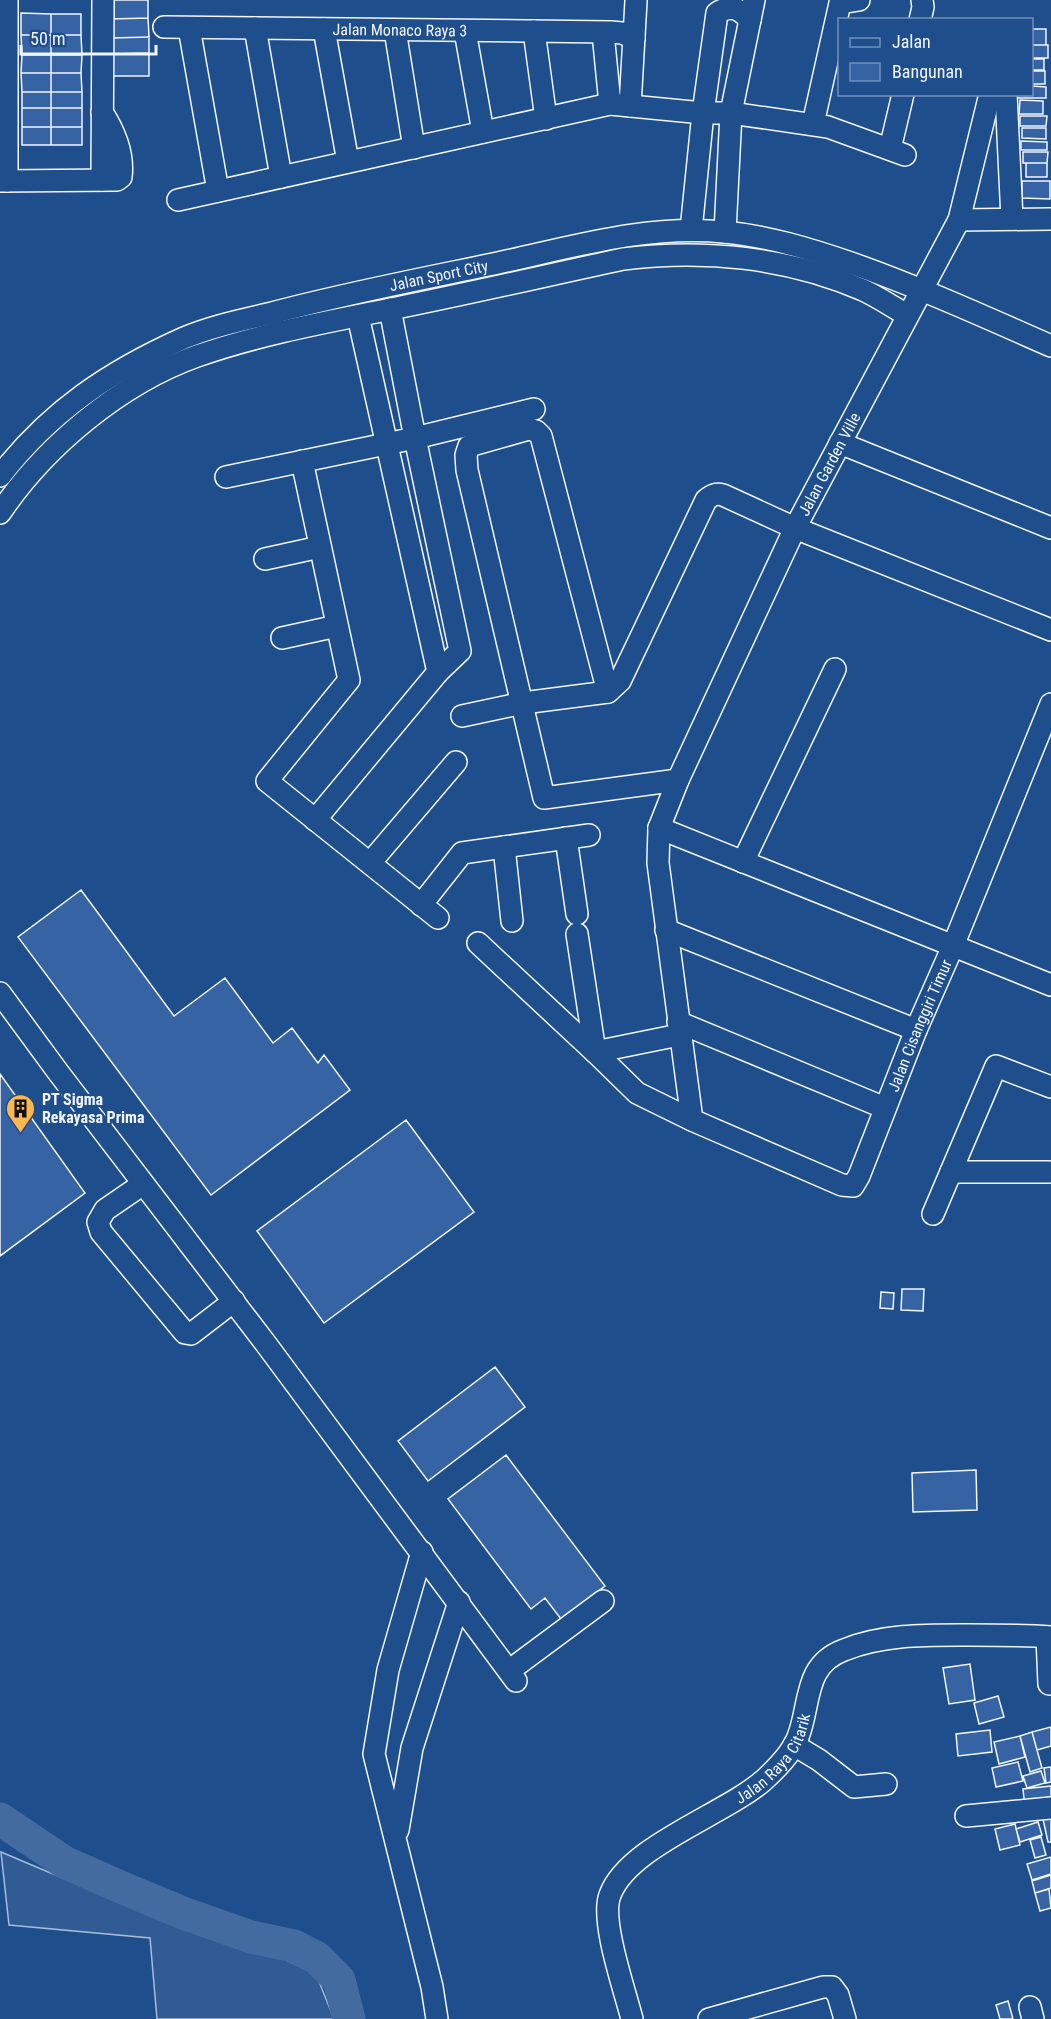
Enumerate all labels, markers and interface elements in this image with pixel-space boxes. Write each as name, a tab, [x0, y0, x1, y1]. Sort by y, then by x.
scale bar	[21, 18, 156, 56]
legend	[838, 18, 1033, 96]
street label: Jalan Monaco Raya 3	[333, 20, 467, 40]
text: 50 m	[30, 28, 65, 49]
text: Jalan	[892, 31, 931, 52]
text: Bangunan	[892, 61, 963, 82]
street label: Jalan Sport City	[388, 256, 490, 295]
street label: Jalan Garden Ville	[794, 409, 865, 519]
street label: Jalan Cisanggiri Timur	[884, 956, 956, 1095]
place label: PT Sigma Rekayasa Prima	[42, 1090, 145, 1127]
building icon: PT Sigma Rekayasa Prima	[5, 1092, 37, 1134]
street label: Jalan Raya Citarik	[732, 1711, 814, 1808]

